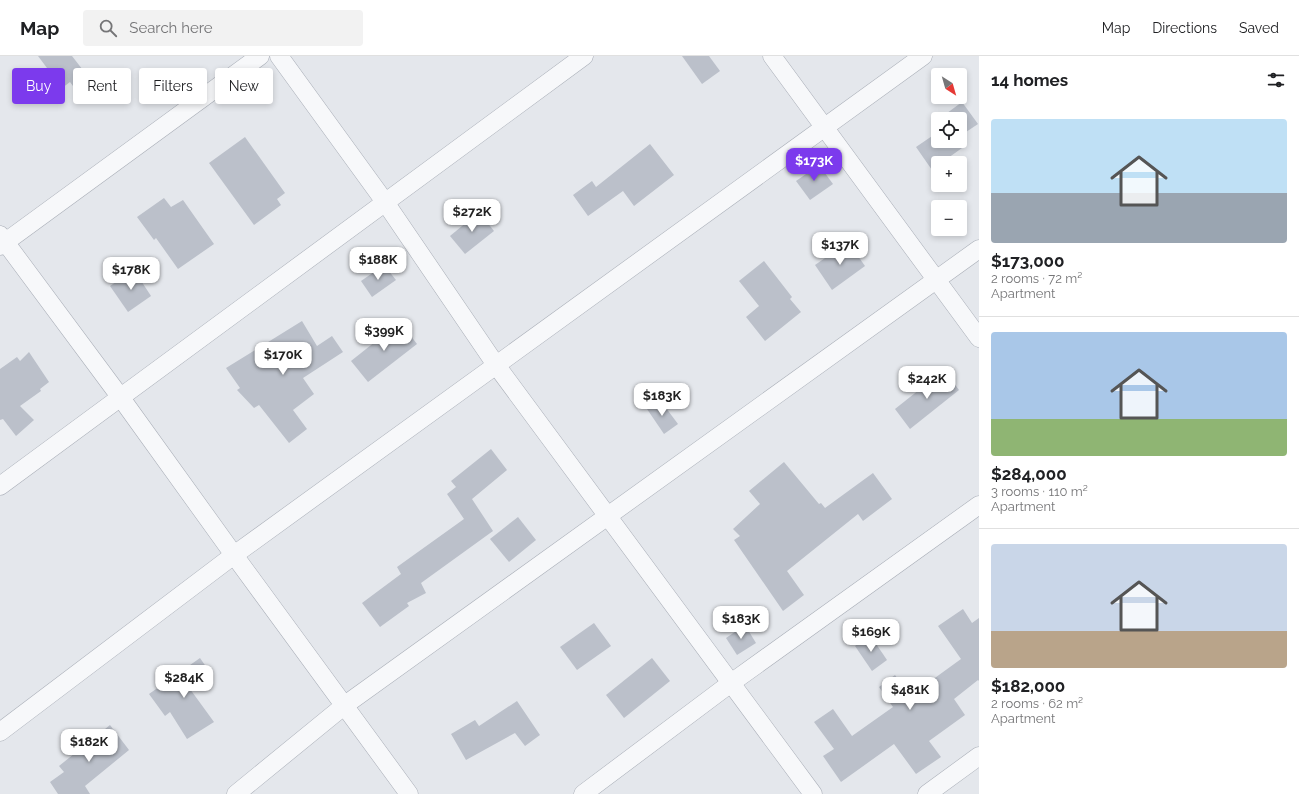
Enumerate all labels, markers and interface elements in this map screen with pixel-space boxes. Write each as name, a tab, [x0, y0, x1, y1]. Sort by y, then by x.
search box	[83, 10, 363, 46]
text: Map	[20, 17, 59, 39]
icon: search	[97, 17, 119, 39]
text: Search here	[129, 19, 213, 37]
text: Map	[1102, 20, 1130, 36]
text: Directions	[1152, 20, 1217, 36]
text: Saved	[1239, 20, 1279, 36]
chip: Buy	[12, 68, 65, 104]
chip: Rent	[73, 68, 131, 104]
chip: Filters	[139, 68, 207, 104]
chip: New	[215, 68, 273, 104]
north arrow	[931, 68, 967, 104]
map controls	[931, 68, 967, 236]
icon: filters	[1265, 69, 1287, 91]
text: 14 homes	[991, 70, 1068, 90]
button: locate	[931, 112, 967, 148]
icon: home	[1103, 145, 1175, 217]
pin: $173K	[786, 148, 842, 182]
text: $173K	[795, 153, 833, 168]
button: +	[931, 156, 967, 192]
pin: $272K	[444, 199, 500, 233]
button: −	[931, 200, 967, 236]
text: $272K	[453, 204, 491, 219]
pin: $137K	[812, 232, 868, 266]
text: $137K	[821, 237, 859, 252]
pin: $188K	[350, 247, 406, 281]
text: $173,000	[991, 251, 1064, 271]
text: $188K	[358, 252, 398, 267]
pin: $178K	[103, 257, 159, 291]
text: $178K	[112, 262, 150, 277]
text: 2 rooms · 72 m²	[991, 271, 1082, 286]
text: Apartment	[991, 286, 1055, 301]
pin: $399K	[356, 318, 412, 352]
text: $399K	[364, 323, 404, 338]
pin: $170K	[255, 342, 311, 376]
text: $170K	[264, 347, 302, 362]
icon: home	[1103, 358, 1175, 430]
pin: $242K	[899, 366, 955, 400]
text: $242K	[907, 371, 947, 386]
pin: $183K	[634, 383, 690, 417]
text: $183K	[643, 388, 681, 403]
text: $284,000	[991, 464, 1067, 484]
text: 3 rooms · 110 m²	[991, 484, 1088, 499]
text: Apartment	[991, 499, 1055, 514]
icon: home	[1103, 570, 1175, 642]
pin: $183K	[713, 606, 769, 640]
text: $183K	[722, 611, 760, 626]
pin: $169K	[843, 619, 899, 653]
text: $169K	[852, 624, 890, 639]
pin: $284K	[156, 665, 212, 699]
text: $284K	[164, 670, 204, 685]
text: $182,000	[991, 676, 1065, 696]
pin: $481K	[882, 677, 938, 711]
text: $481K	[891, 682, 929, 697]
text: 2 rooms · 62 m²	[991, 696, 1083, 711]
text: Apartment	[991, 711, 1055, 726]
pin: $182K	[61, 729, 117, 763]
text: $182K	[70, 734, 108, 749]

